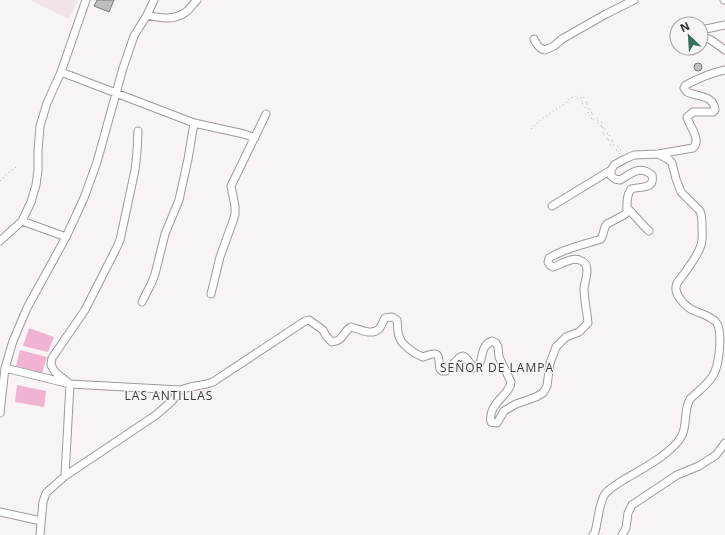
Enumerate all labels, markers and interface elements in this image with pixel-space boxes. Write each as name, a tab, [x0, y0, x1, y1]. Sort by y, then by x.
north arrow	[669, 16, 709, 56]
text: N	[677, 18, 692, 35]
district label: SEÑOR DE LAMPA	[440, 359, 554, 376]
district label: LAS ANTILLAS	[125, 387, 213, 404]

